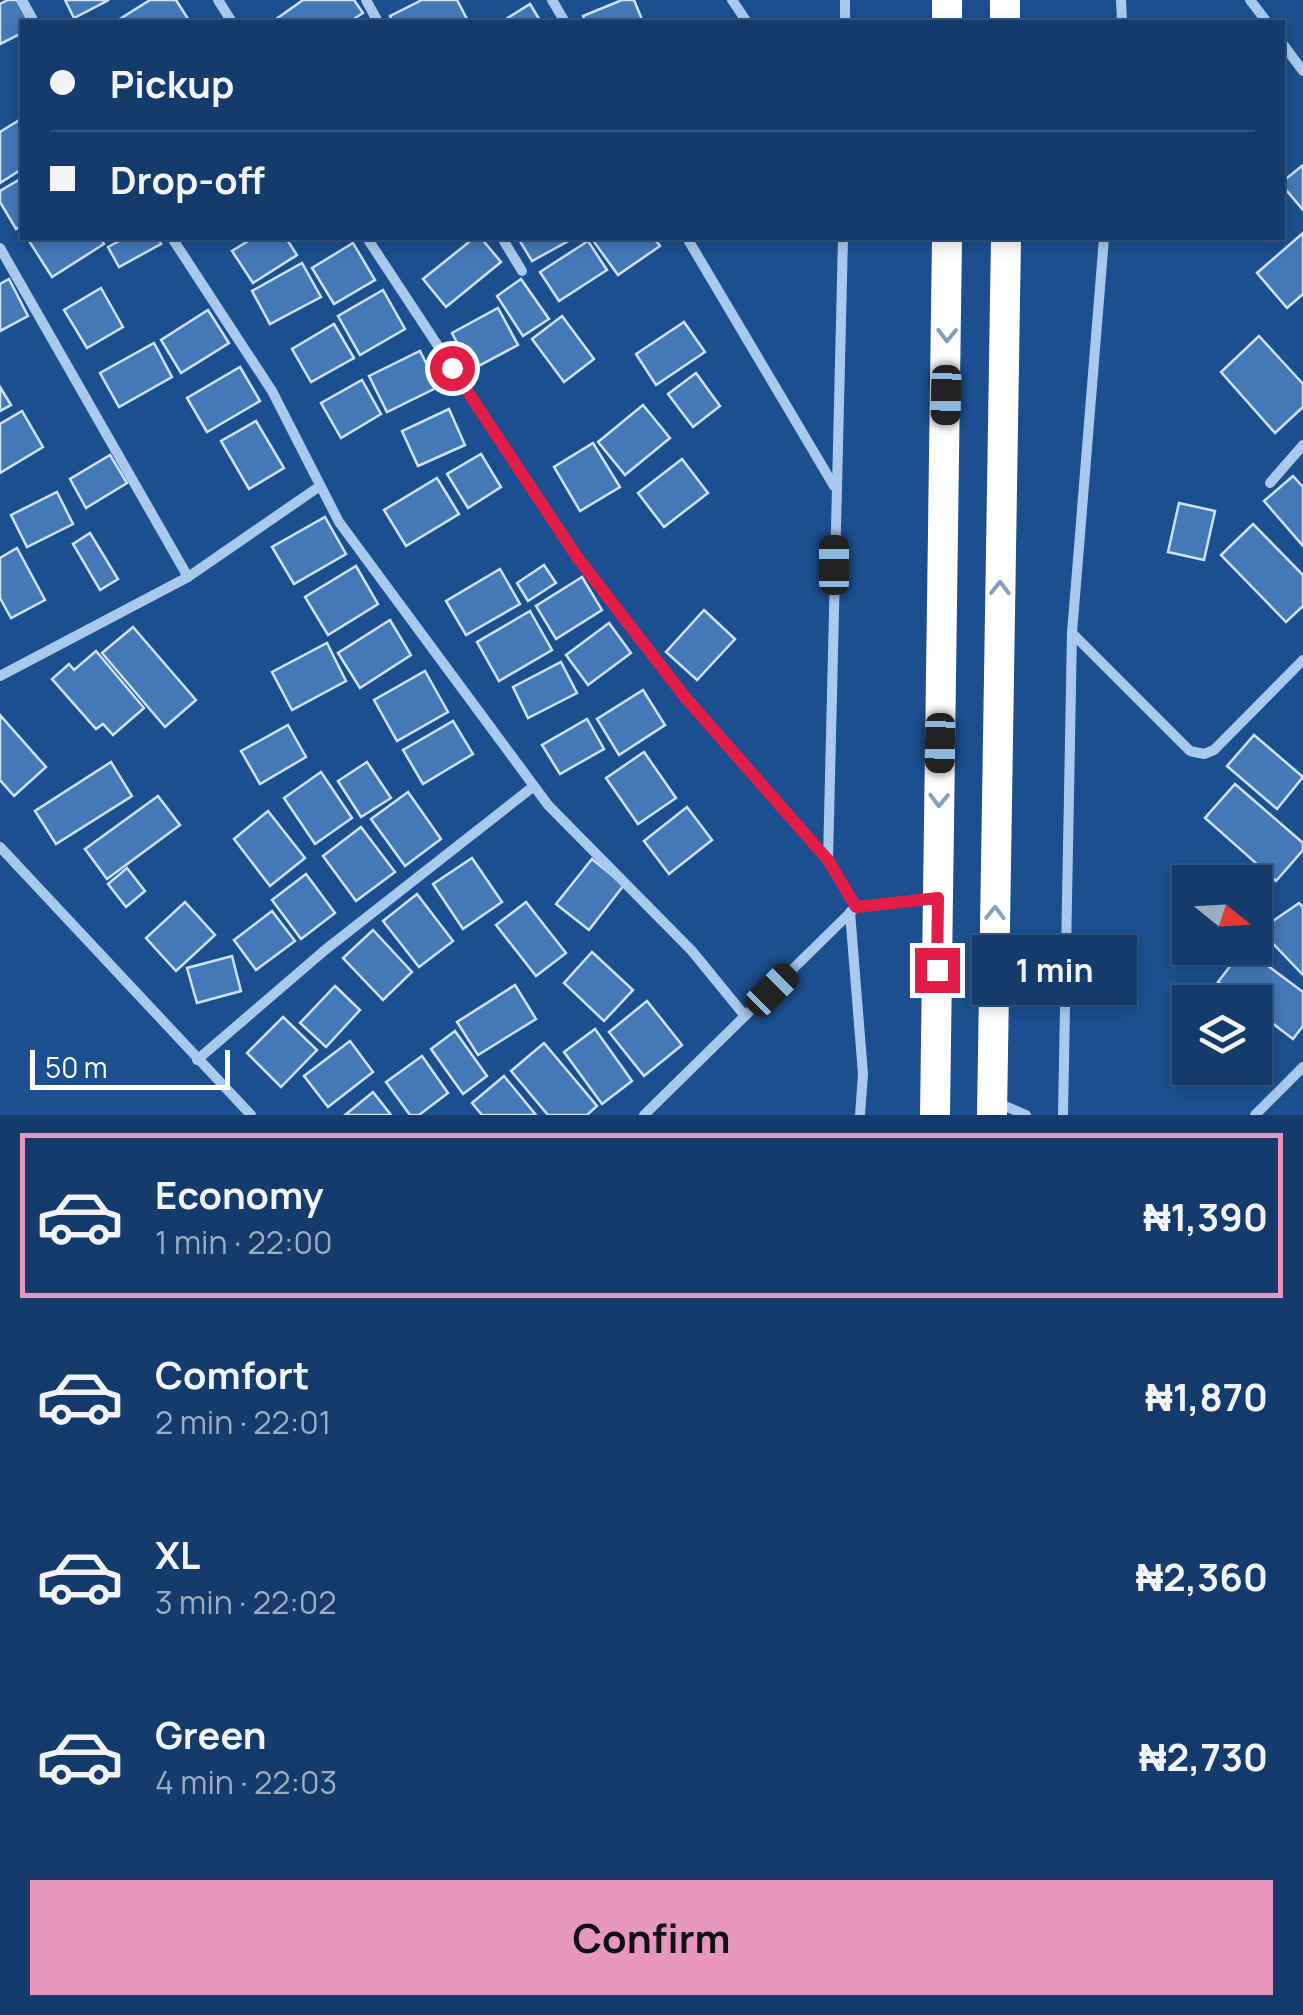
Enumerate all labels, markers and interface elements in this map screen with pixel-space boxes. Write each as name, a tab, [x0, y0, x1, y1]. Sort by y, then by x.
text: Pickup	[110, 57, 234, 109]
text: Drop-off	[110, 153, 265, 205]
one-way arrow	[936, 328, 958, 343]
route start	[430, 346, 475, 391]
car	[930, 365, 962, 425]
car	[819, 535, 849, 595]
one-way arrow	[989, 579, 1011, 594]
car	[924, 713, 956, 773]
one-way arrow	[929, 792, 950, 808]
north arrow	[1172, 865, 1272, 965]
map controls	[1172, 865, 1272, 1085]
one-way arrow	[984, 904, 1006, 920]
callout: 1 min	[972, 935, 1137, 1005]
route end	[915, 948, 960, 993]
text: 1 min	[1015, 948, 1094, 992]
car	[740, 958, 804, 1022]
button: layers	[1172, 985, 1272, 1085]
scale bar	[30, 1045, 230, 1090]
text: 50 m	[45, 1048, 108, 1086]
text: Economy	[155, 1168, 324, 1220]
icon: car	[35, 1171, 125, 1261]
text: ₦1,390	[1143, 1190, 1268, 1242]
text: 1 min · 22:00	[155, 1220, 333, 1264]
text: Comfort	[155, 1348, 309, 1400]
icon: car	[35, 1351, 125, 1441]
text: ₦1,870	[1145, 1370, 1268, 1422]
text: 2 min · 22:01	[155, 1400, 331, 1444]
text: XL	[155, 1528, 200, 1580]
icon: car	[35, 1531, 125, 1621]
text: ₦2,360	[1136, 1550, 1268, 1602]
text: 3 min · 22:02	[155, 1580, 337, 1624]
text: Green	[155, 1708, 267, 1760]
icon: car	[35, 1711, 125, 1801]
text: ₦2,730	[1139, 1730, 1268, 1782]
text: 4 min · 22:03	[155, 1760, 337, 1804]
button: Confirm	[30, 1880, 1273, 1995]

